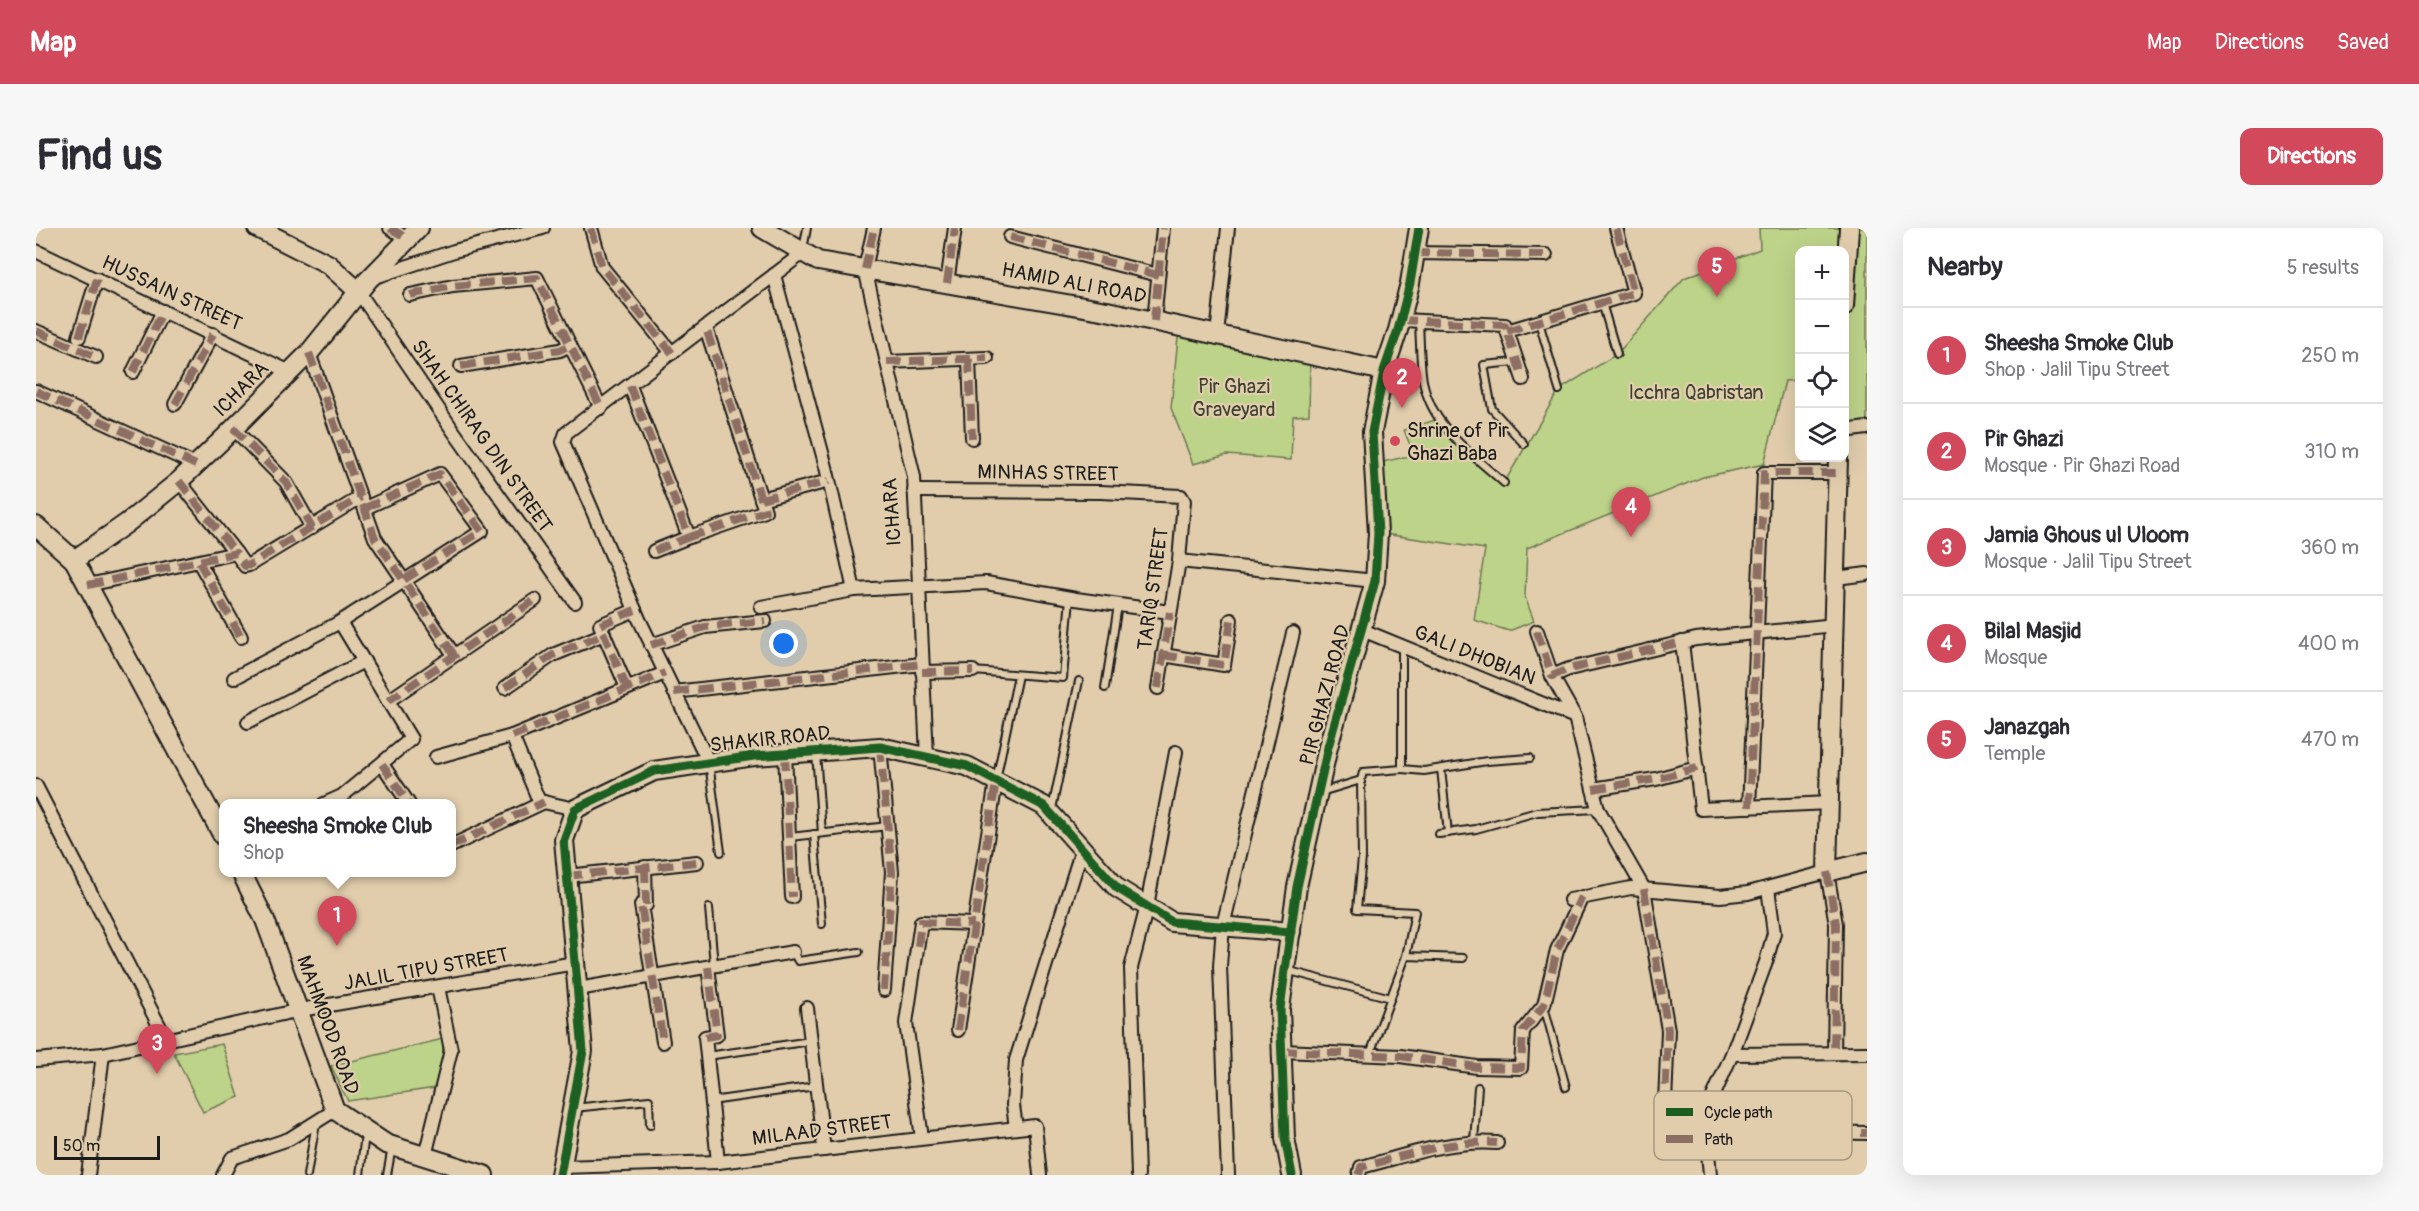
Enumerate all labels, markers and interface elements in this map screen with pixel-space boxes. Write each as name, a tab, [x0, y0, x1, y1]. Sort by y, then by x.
text: Map	[30, 25, 76, 60]
text: Map	[2147, 29, 2182, 56]
text: Directions	[2215, 29, 2304, 56]
text: Saved	[2337, 29, 2389, 56]
button: Directions	[2240, 128, 2383, 185]
text: Find us	[36, 130, 162, 182]
map controls	[1795, 246, 1849, 462]
button: +	[1795, 246, 1849, 300]
pin: 5	[1698, 248, 1736, 297]
street label: HUSSAIN STREET	[98, 250, 246, 336]
text: Nearby	[1927, 251, 2003, 283]
text: 5 results	[2287, 255, 2359, 280]
street label: HAMID ALI ROAD	[1000, 257, 1148, 309]
button: −	[1795, 300, 1849, 354]
text: Sheesha Smoke Club	[1984, 329, 2174, 357]
street label: SHAH CHIRAG DIN STREET	[406, 335, 558, 537]
text: 1	[1943, 343, 1950, 368]
text: 250 m	[2301, 343, 2359, 368]
button: locate	[1795, 354, 1849, 408]
street label: ICHARA	[208, 356, 274, 422]
text: Shop · Jalil Tipu Street	[1984, 357, 2170, 382]
pin: 2	[1382, 358, 1422, 408]
park label: Pir Ghazi Graveyard	[1193, 374, 1275, 422]
park label: Icchra Qabristan	[1628, 380, 1764, 405]
button: layers	[1795, 408, 1849, 462]
place label: Shrine of Pir Ghazi Baba	[1407, 418, 1509, 466]
text: Pir Ghazi	[1984, 425, 2063, 453]
marker: Shrine of Pir Ghazi Baba	[1388, 434, 1402, 448]
text: 2	[1941, 439, 1952, 464]
text: 310 m	[2304, 439, 2359, 464]
text: Mosque · Pir Ghazi Road	[1984, 453, 2180, 478]
street label: MINHAS STREET	[977, 459, 1119, 487]
street label: ICHARA	[877, 477, 907, 547]
pin: 4	[1612, 488, 1650, 537]
text: Jamia Ghous ul Uloom	[1984, 521, 2189, 549]
street label: TARIQ STREET	[1132, 526, 1174, 652]
text: 3	[1941, 535, 1952, 560]
text: 360 m	[2300, 535, 2359, 560]
text: Mosque · Jalil Tipu Street	[1984, 549, 2192, 574]
text: Bilal Masjid	[1984, 617, 2082, 645]
street label: GALI DHOBIAN	[1411, 619, 1539, 691]
street label: PIR GHAZI ROAD	[1294, 622, 1356, 768]
your location	[769, 629, 798, 658]
text: 4	[1941, 631, 1952, 656]
text: 400 m	[2298, 631, 2359, 656]
text: Mosque	[1984, 645, 2047, 670]
text: Janazgah	[1984, 713, 2070, 741]
street label: SHAKIR ROAD	[709, 720, 831, 758]
text: 5	[1941, 727, 1952, 752]
text: 470 m	[2301, 727, 2359, 752]
text: Temple	[1984, 741, 2045, 766]
popup	[219, 799, 456, 877]
text: Sheesha Smoke Club	[243, 812, 432, 840]
text: Shop	[243, 840, 284, 865]
pin: 1	[318, 896, 356, 946]
street label: JALIL TIPU STREET	[342, 942, 510, 996]
street label: MAHMOOD ROAD	[291, 952, 365, 1098]
pin: 3	[138, 1024, 176, 1074]
legend	[1654, 1091, 1852, 1160]
text: Cycle path	[1704, 1103, 1772, 1123]
street label: MILAAD STREET	[751, 1109, 893, 1151]
text: Path	[1704, 1130, 1733, 1150]
scale bar	[54, 1133, 160, 1160]
text: 50 m	[63, 1136, 100, 1156]

